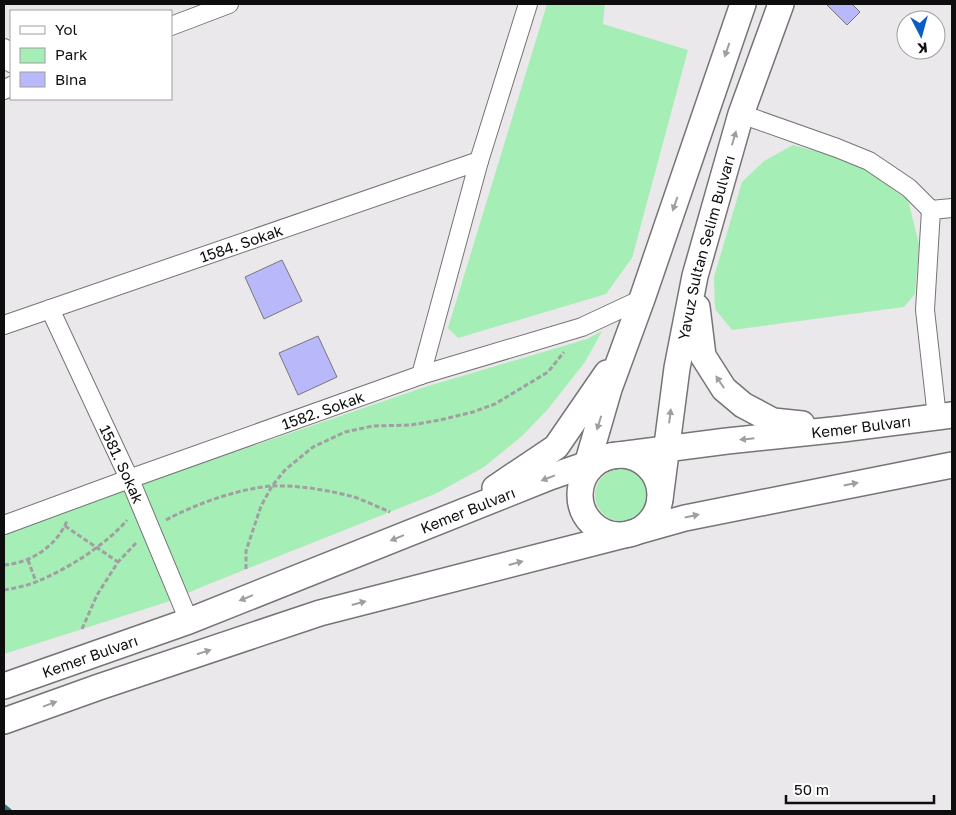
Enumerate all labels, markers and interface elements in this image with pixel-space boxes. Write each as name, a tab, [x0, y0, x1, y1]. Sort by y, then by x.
legend	[10, 10, 172, 100]
north arrow	[896, 10, 946, 60]
text: Yol	[55, 20, 77, 38]
text: K	[916, 39, 928, 57]
one-way arrow	[723, 43, 731, 58]
text: Park	[55, 45, 88, 63]
text: Bina	[55, 70, 87, 88]
one-way arrow	[730, 131, 738, 146]
street label: Yavuz Sultan Selim Bulvarı	[674, 153, 738, 342]
one-way arrow	[671, 197, 679, 212]
street label: 1584. Sokak	[197, 220, 286, 266]
one-way arrow	[715, 376, 725, 389]
street label: 1582. Sokak	[279, 387, 367, 433]
one-way arrow	[667, 408, 675, 424]
street label: Kemer Bulvarı	[810, 411, 912, 441]
one-way arrow	[594, 416, 602, 431]
street label: 1581. Sokak	[96, 422, 148, 507]
one-way arrow	[739, 435, 755, 443]
one-way arrow	[540, 474, 555, 482]
one-way arrow	[843, 480, 859, 488]
street label: Kemer Bulvarı	[418, 483, 518, 537]
one-way arrow	[684, 512, 700, 520]
one-way arrow	[389, 534, 404, 542]
one-way arrow	[508, 558, 523, 566]
one-way arrow	[238, 594, 253, 602]
one-way arrow	[351, 599, 366, 607]
street label: Kemer Bulvarı	[40, 631, 140, 681]
one-way arrow	[196, 648, 211, 655]
one-way arrow	[42, 700, 57, 707]
scale bar	[786, 772, 934, 804]
text: 50 m	[794, 780, 829, 798]

